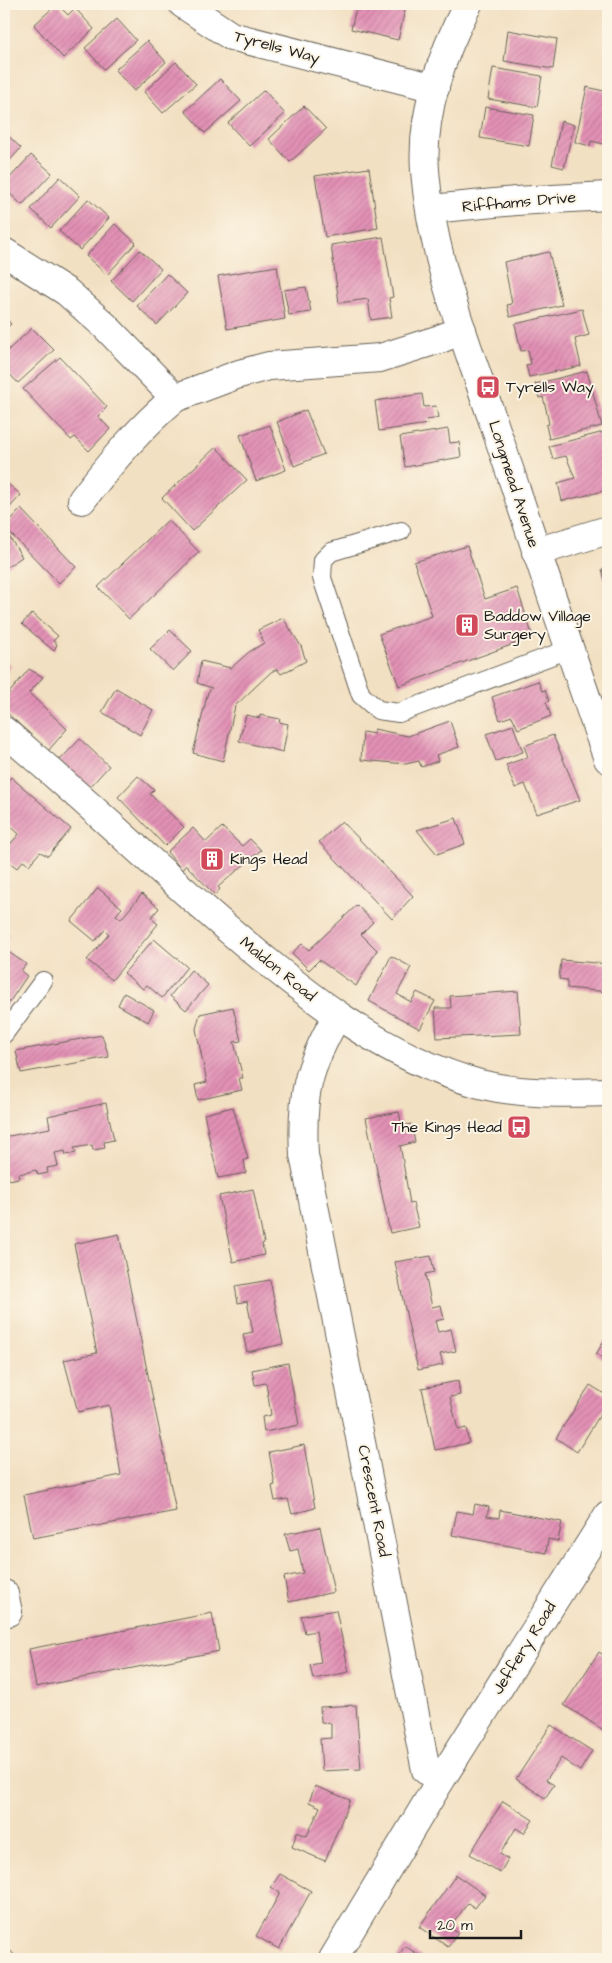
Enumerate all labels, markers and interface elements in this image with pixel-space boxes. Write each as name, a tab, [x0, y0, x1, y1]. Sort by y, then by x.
street label: Tyrells Way	[232, 25, 322, 70]
street label: Riffhams Drive	[461, 186, 577, 218]
bus stop icon: Tyrells Way	[475, 374, 501, 400]
place label: Tyrells Way	[506, 376, 594, 399]
street label: Longmead Avenue	[482, 418, 545, 551]
place label: Baddow Village Surgery	[484, 605, 591, 646]
building icon: Baddow Village Surgery	[454, 612, 480, 638]
building icon: Kings Head	[199, 846, 225, 872]
place label: Kings Head	[230, 848, 307, 871]
street label: Maldon Road	[235, 931, 321, 1007]
bus stop icon: The Kings Head	[506, 1114, 532, 1140]
place label: The Kings Head	[392, 1116, 502, 1139]
street label: Crescent Road	[352, 1443, 396, 1559]
street label: Jeffery Road	[487, 1597, 562, 1699]
scale bar	[430, 1908, 521, 1940]
text: 20 m	[437, 1915, 473, 1936]

